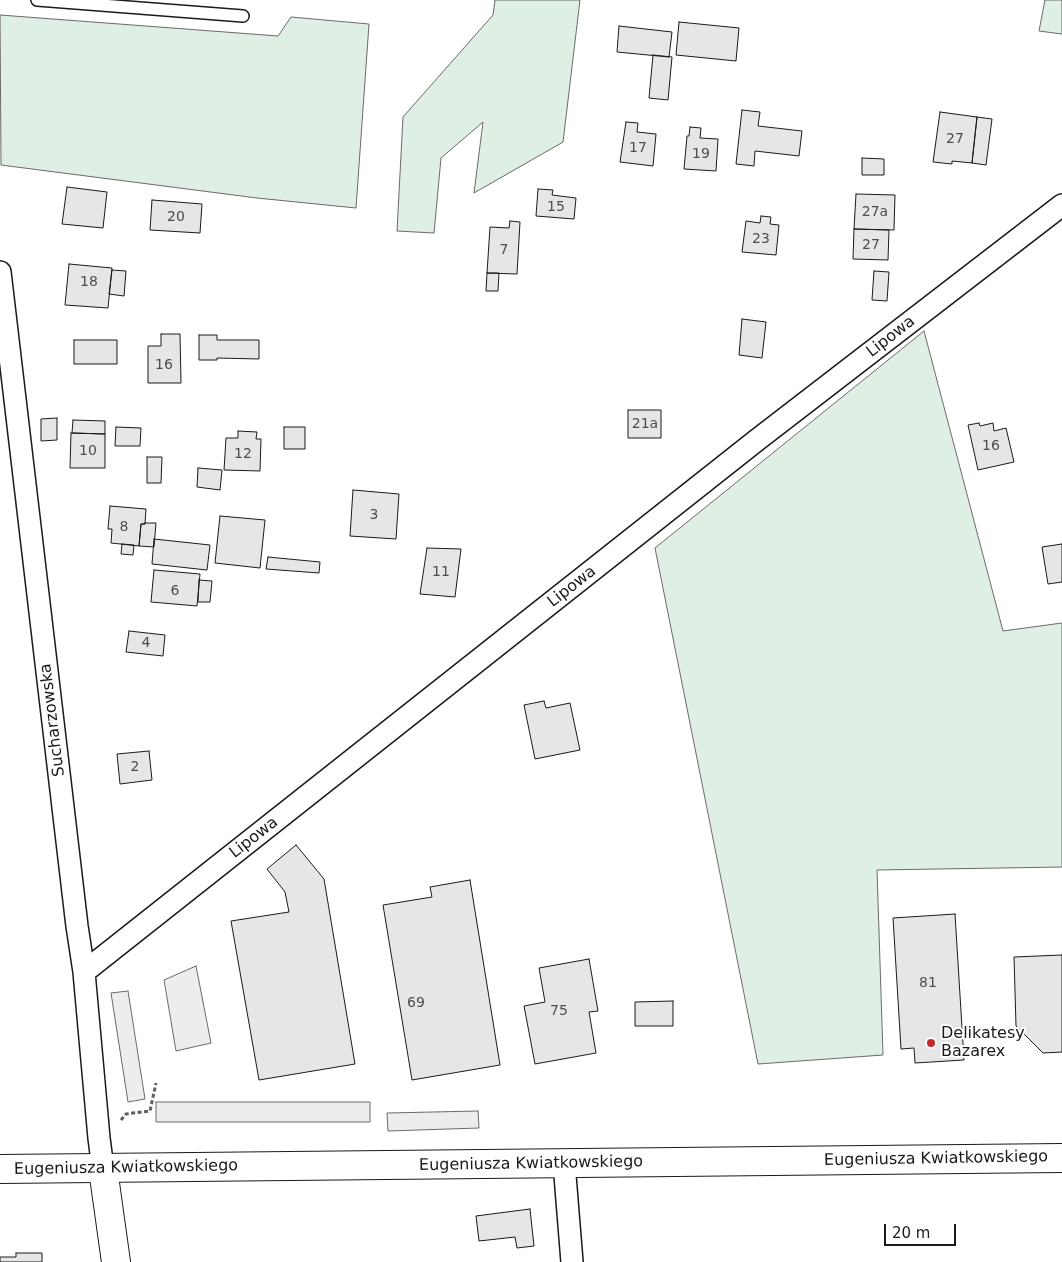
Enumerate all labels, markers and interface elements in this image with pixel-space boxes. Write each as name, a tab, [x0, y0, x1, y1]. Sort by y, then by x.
house number: 27	[946, 131, 964, 147]
house number: 17	[629, 140, 647, 156]
house number: 19	[692, 146, 710, 162]
house number: 15	[547, 199, 565, 215]
house number: 27a	[862, 204, 888, 220]
house number: 20	[167, 209, 185, 225]
house number: 23	[752, 231, 770, 247]
house number: 27	[862, 237, 880, 253]
house number: 7	[500, 242, 508, 258]
house number: 18	[80, 274, 98, 290]
street label: Lipowa	[863, 312, 919, 362]
house number: 16	[155, 357, 173, 373]
house number: 21a	[632, 416, 658, 432]
house number: 16	[982, 438, 1000, 454]
house number: 10	[79, 443, 97, 459]
house number: 12	[234, 446, 252, 462]
house number: 3	[370, 507, 378, 523]
house number: 8	[120, 519, 128, 535]
street label: Lipowa	[544, 562, 600, 612]
house number: 11	[432, 564, 450, 580]
house number: 6	[171, 583, 179, 599]
house number: 4	[142, 635, 150, 651]
street label: Sucharzowska	[37, 662, 69, 778]
house number: 2	[131, 759, 139, 775]
street label: Lipowa	[226, 813, 282, 863]
house number: 81	[919, 975, 937, 991]
house number: 69	[407, 995, 425, 1011]
house number: 75	[550, 1003, 568, 1019]
place label: Delikatesy Bazarex	[941, 1024, 1025, 1062]
marker: Delikatesy Bazarex	[925, 1037, 937, 1049]
street label: Eugeniusza Kwiatkowskiego	[824, 1147, 1048, 1171]
street label: Eugeniusza Kwiatkowskiego	[419, 1152, 643, 1176]
street label: Eugeniusza Kwiatkowskiego	[14, 1156, 238, 1180]
scale bar	[887, 1214, 960, 1246]
text: 20 m	[892, 1224, 930, 1242]

